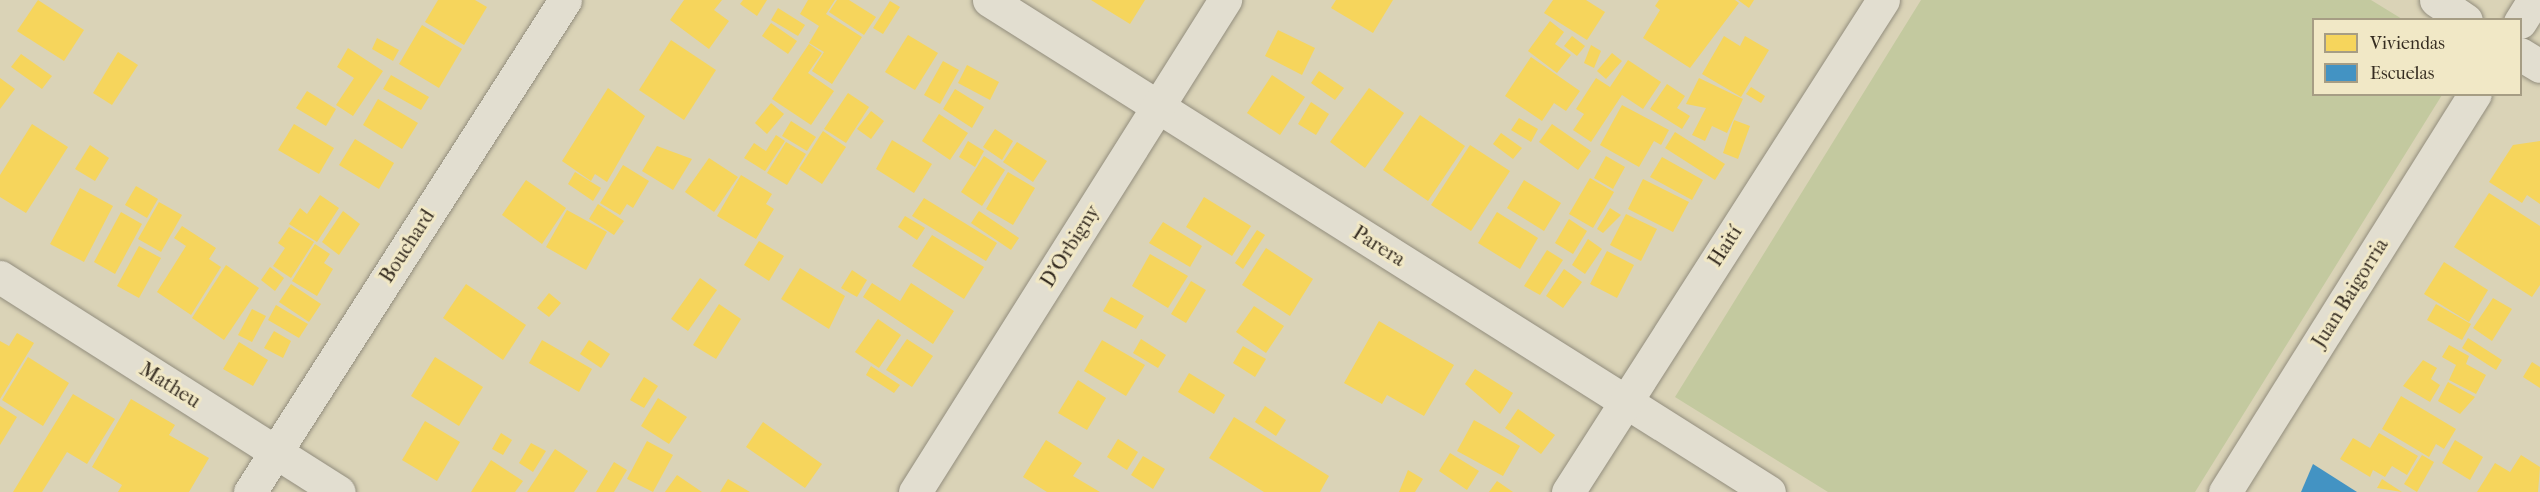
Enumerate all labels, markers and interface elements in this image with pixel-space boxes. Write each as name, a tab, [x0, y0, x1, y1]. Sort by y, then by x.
legend	[2312, 18, 2522, 96]
text: Viviendas	[2370, 33, 2445, 54]
text: Escuelas	[2370, 63, 2434, 84]
street label: D'Orbigny	[1035, 200, 1105, 292]
street label: Bouchard	[374, 205, 440, 287]
street label: Parera	[1348, 221, 1410, 271]
street label: Haití	[1703, 221, 1747, 271]
street label: Juan Baigorria	[2307, 234, 2393, 352]
street label: Matheu	[135, 357, 205, 413]

